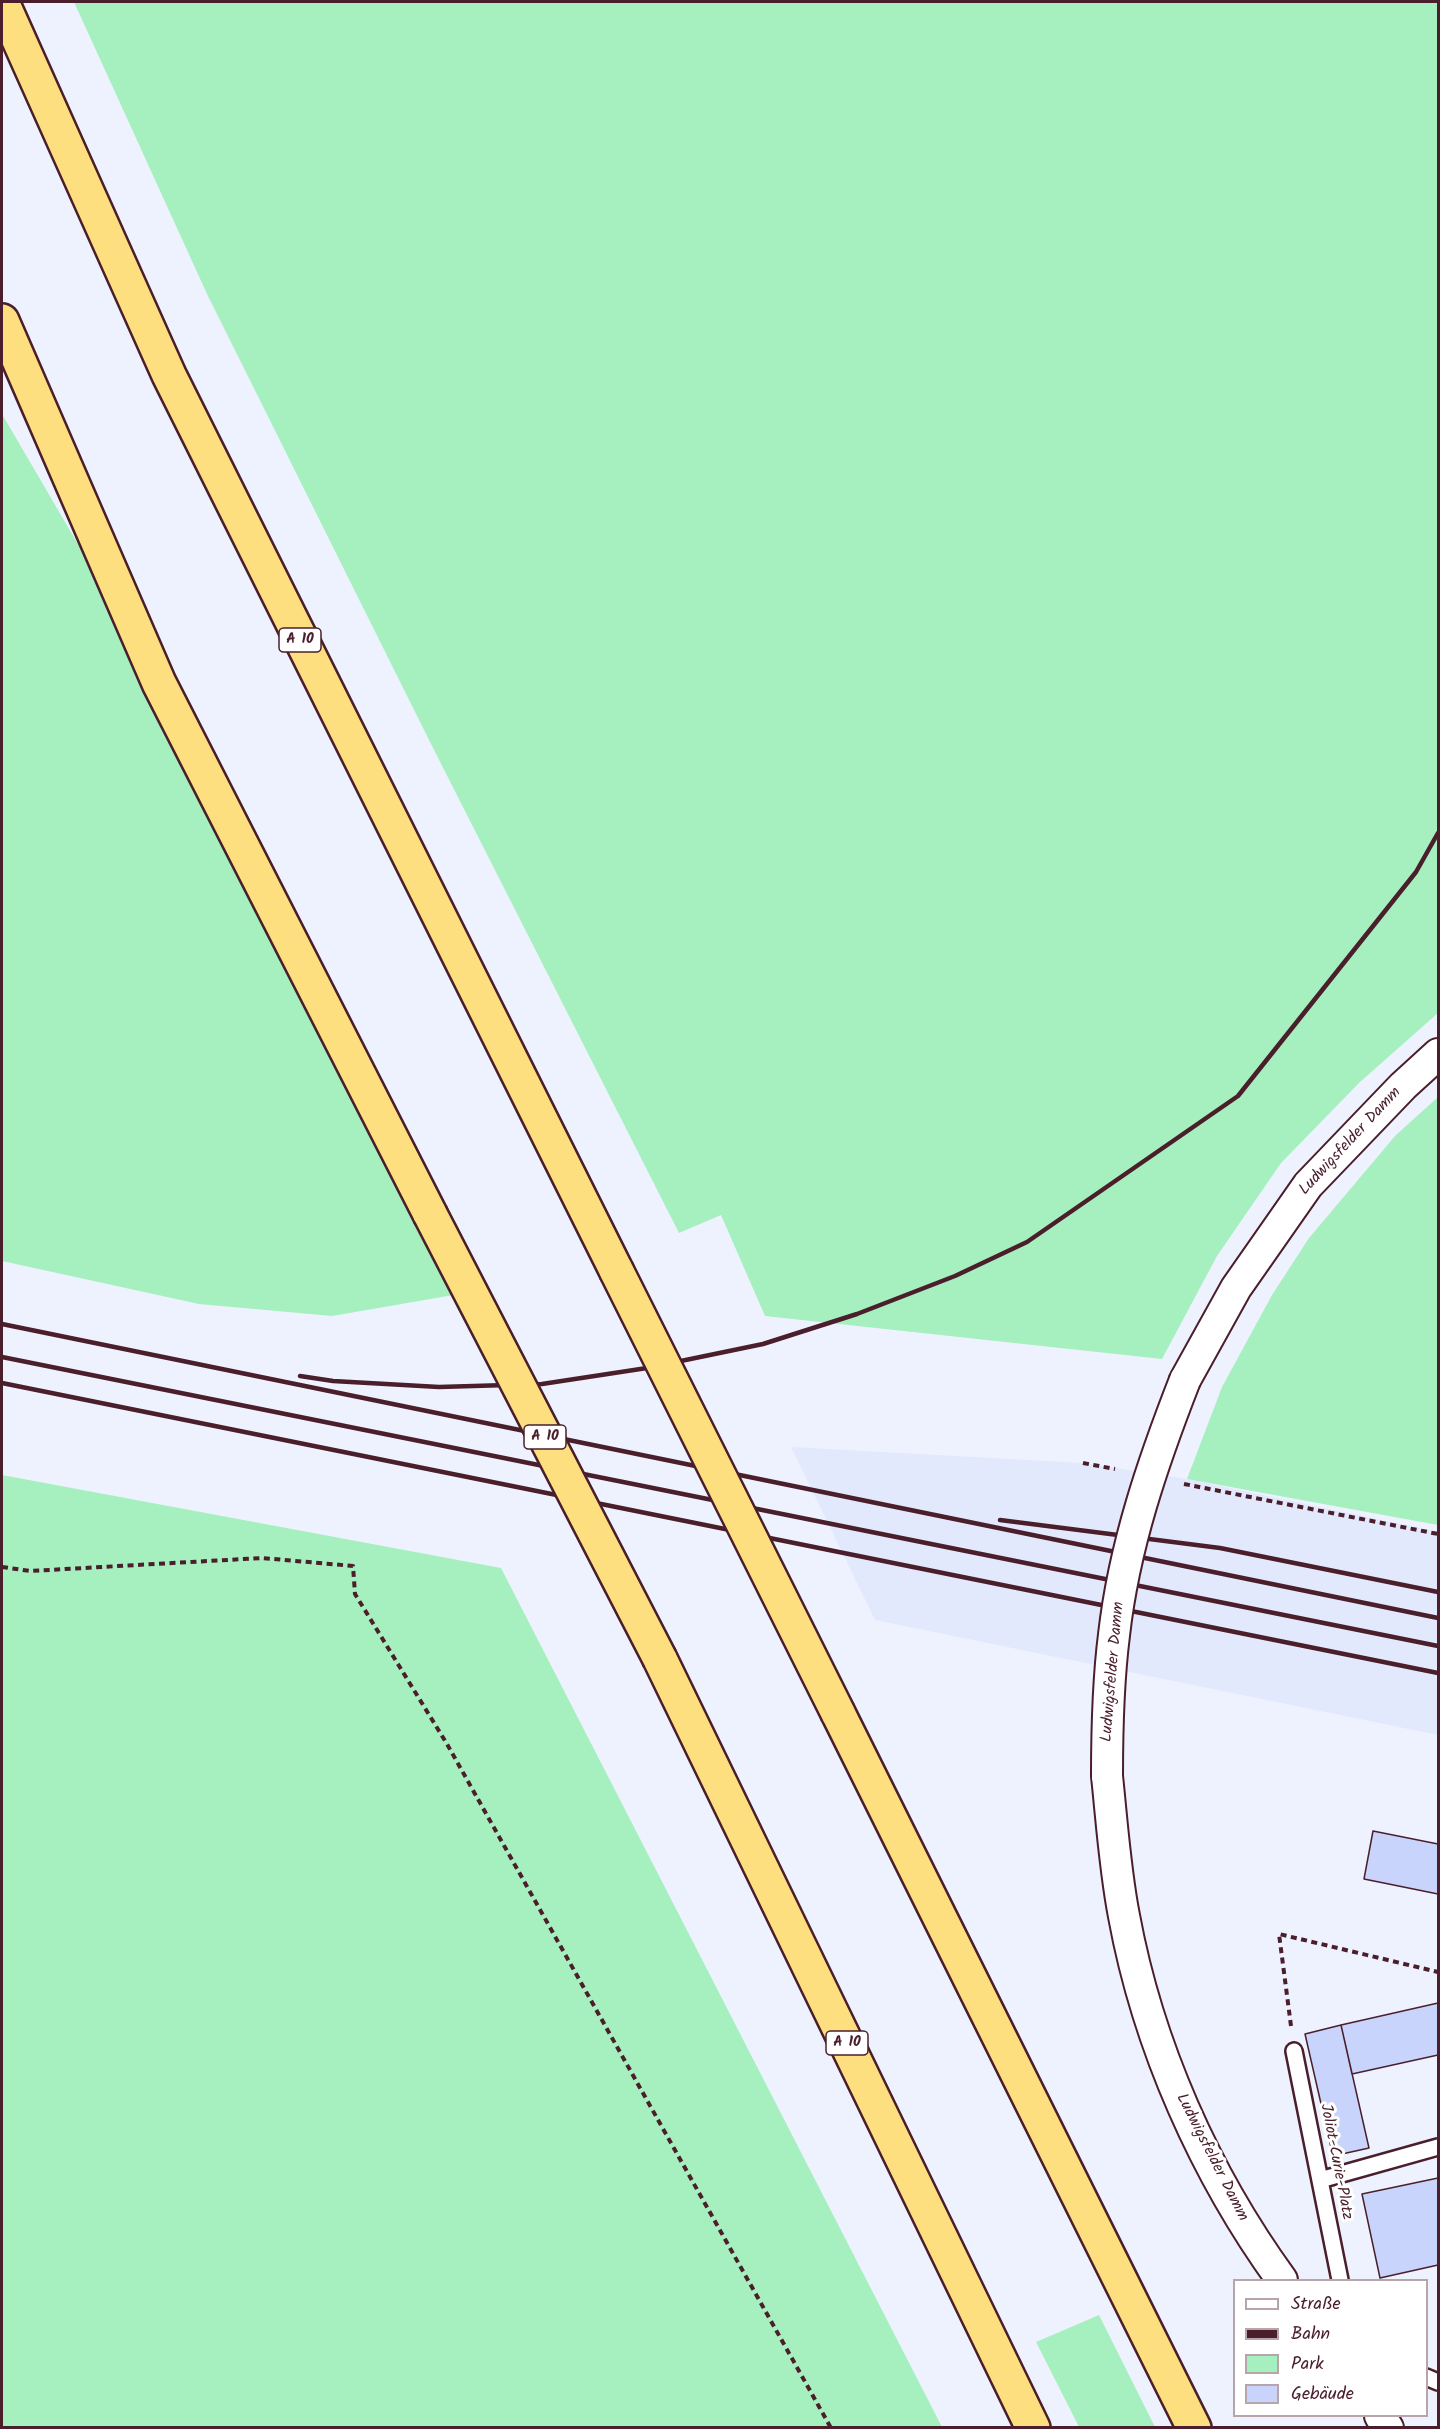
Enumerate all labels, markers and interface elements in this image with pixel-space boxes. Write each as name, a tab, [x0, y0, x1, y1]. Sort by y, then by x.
road number: A 10	[279, 628, 321, 652]
street label: Ludwigsfelder Damm	[1296, 1084, 1406, 1200]
road number: A 10	[524, 1425, 566, 1449]
street label: Ludwigsfelder Damm	[1098, 1601, 1130, 1743]
road number: A 10	[826, 2031, 868, 2055]
street label: Ludwigsfelder Damm	[1170, 2091, 1252, 2225]
street label: Joliot-Curie-Platz	[1314, 2102, 1356, 2222]
legend	[1233, 2279, 1428, 2417]
text: Straße	[1291, 2290, 1341, 2319]
text: Bahn	[1291, 2320, 1330, 2349]
text: Park	[1291, 2350, 1324, 2379]
text: Gebäude	[1291, 2380, 1354, 2409]

